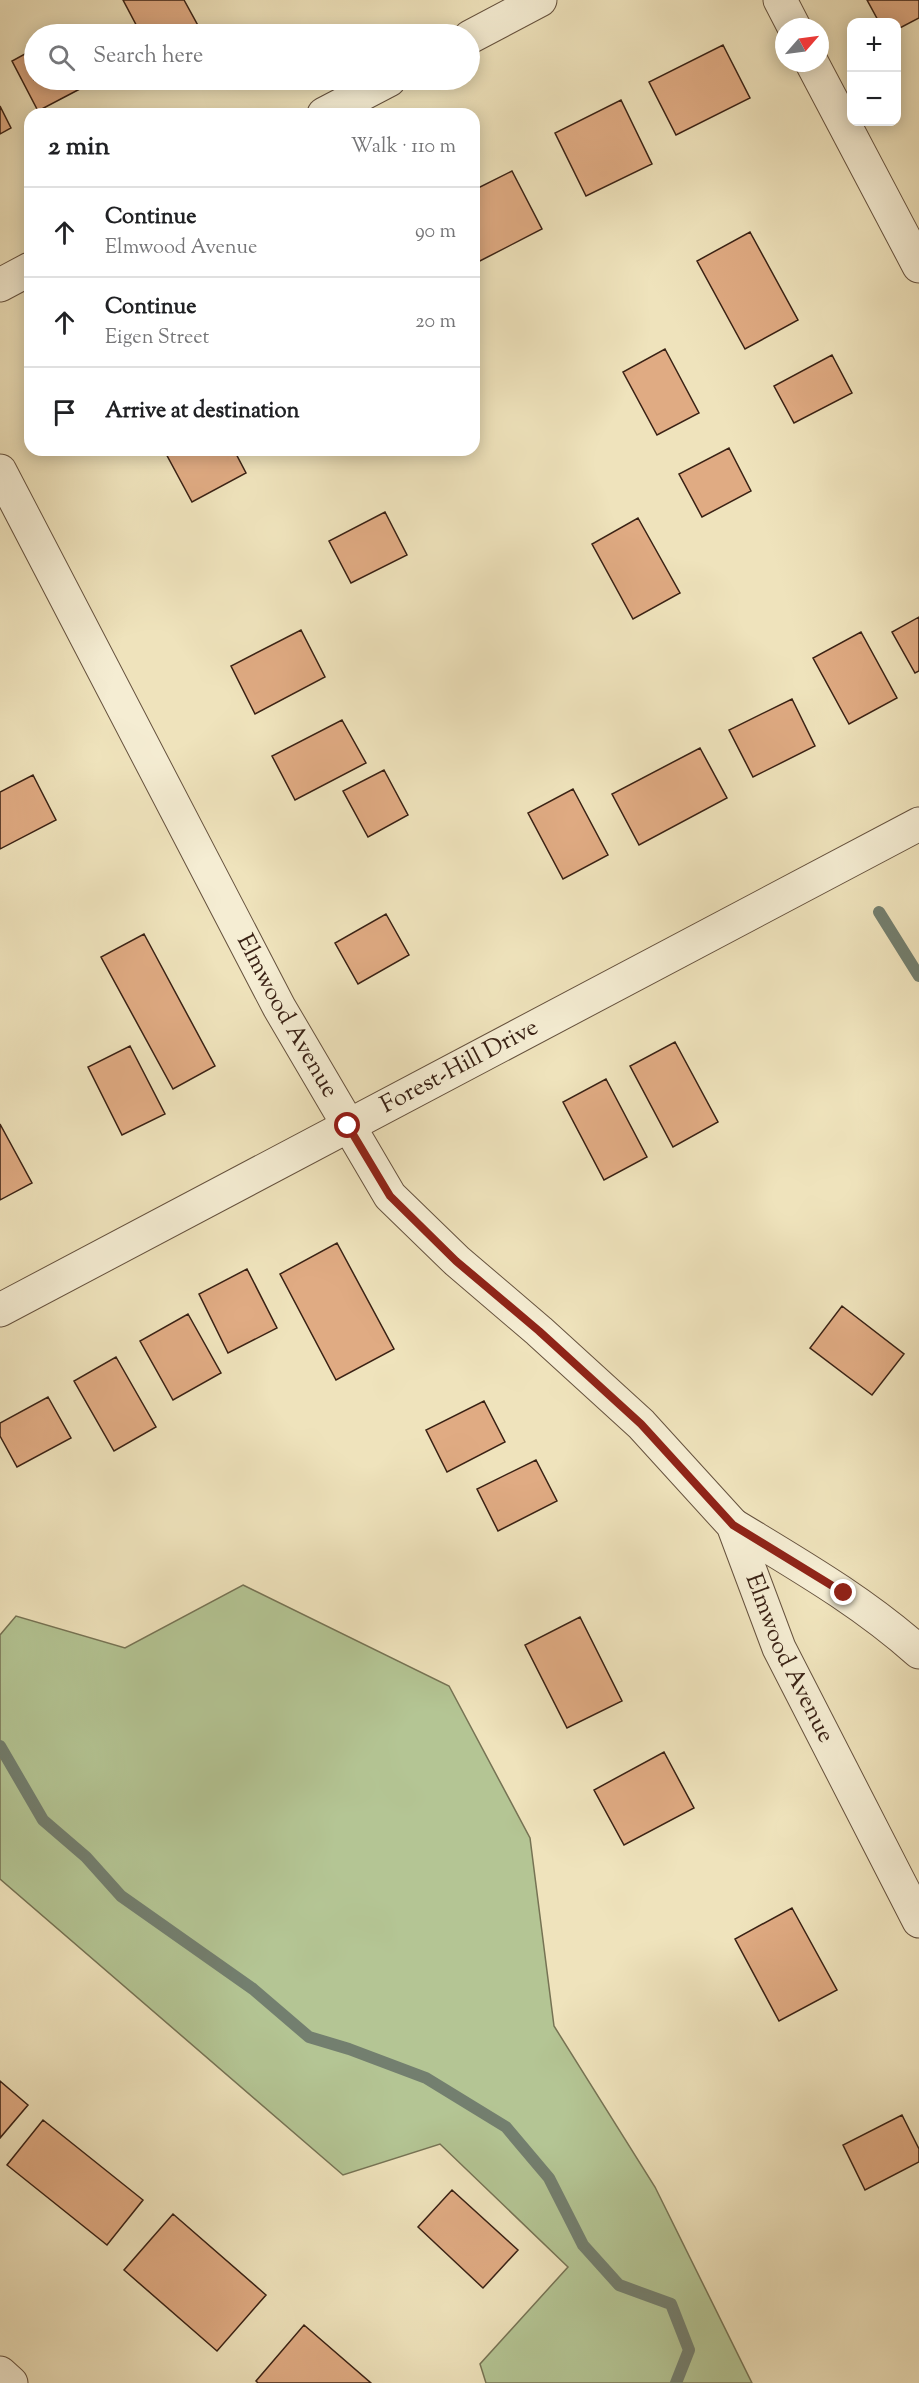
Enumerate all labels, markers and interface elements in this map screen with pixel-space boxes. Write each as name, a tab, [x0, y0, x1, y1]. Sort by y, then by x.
north arrow	[775, 18, 829, 72]
map controls	[847, 18, 901, 126]
button: +	[847, 18, 901, 72]
search box	[24, 24, 480, 90]
icon: search	[45, 41, 78, 74]
text: Search here	[93, 41, 203, 73]
button: −	[847, 72, 901, 126]
text: 2 min	[48, 129, 110, 166]
text: Walk · 110 m	[351, 133, 456, 162]
text: Continue	[105, 202, 196, 234]
icon: ahead	[48, 216, 81, 249]
text: 90 m	[415, 218, 456, 247]
text: Elmwood Avenue	[105, 234, 257, 263]
text: Continue	[105, 292, 196, 324]
icon: ahead	[48, 306, 81, 339]
text: 20 m	[415, 308, 456, 337]
text: Eigen Street	[105, 324, 209, 353]
icon: arrive	[48, 396, 81, 429]
text: Arrive at destination	[105, 396, 300, 428]
street label: Elmwood Avenue	[227, 928, 346, 1105]
street label: Forest-Hill Drive	[375, 1011, 545, 1123]
route start	[334, 1112, 360, 1138]
street label: Elmwood Avenue	[736, 1569, 842, 1749]
route end	[830, 1579, 856, 1605]

